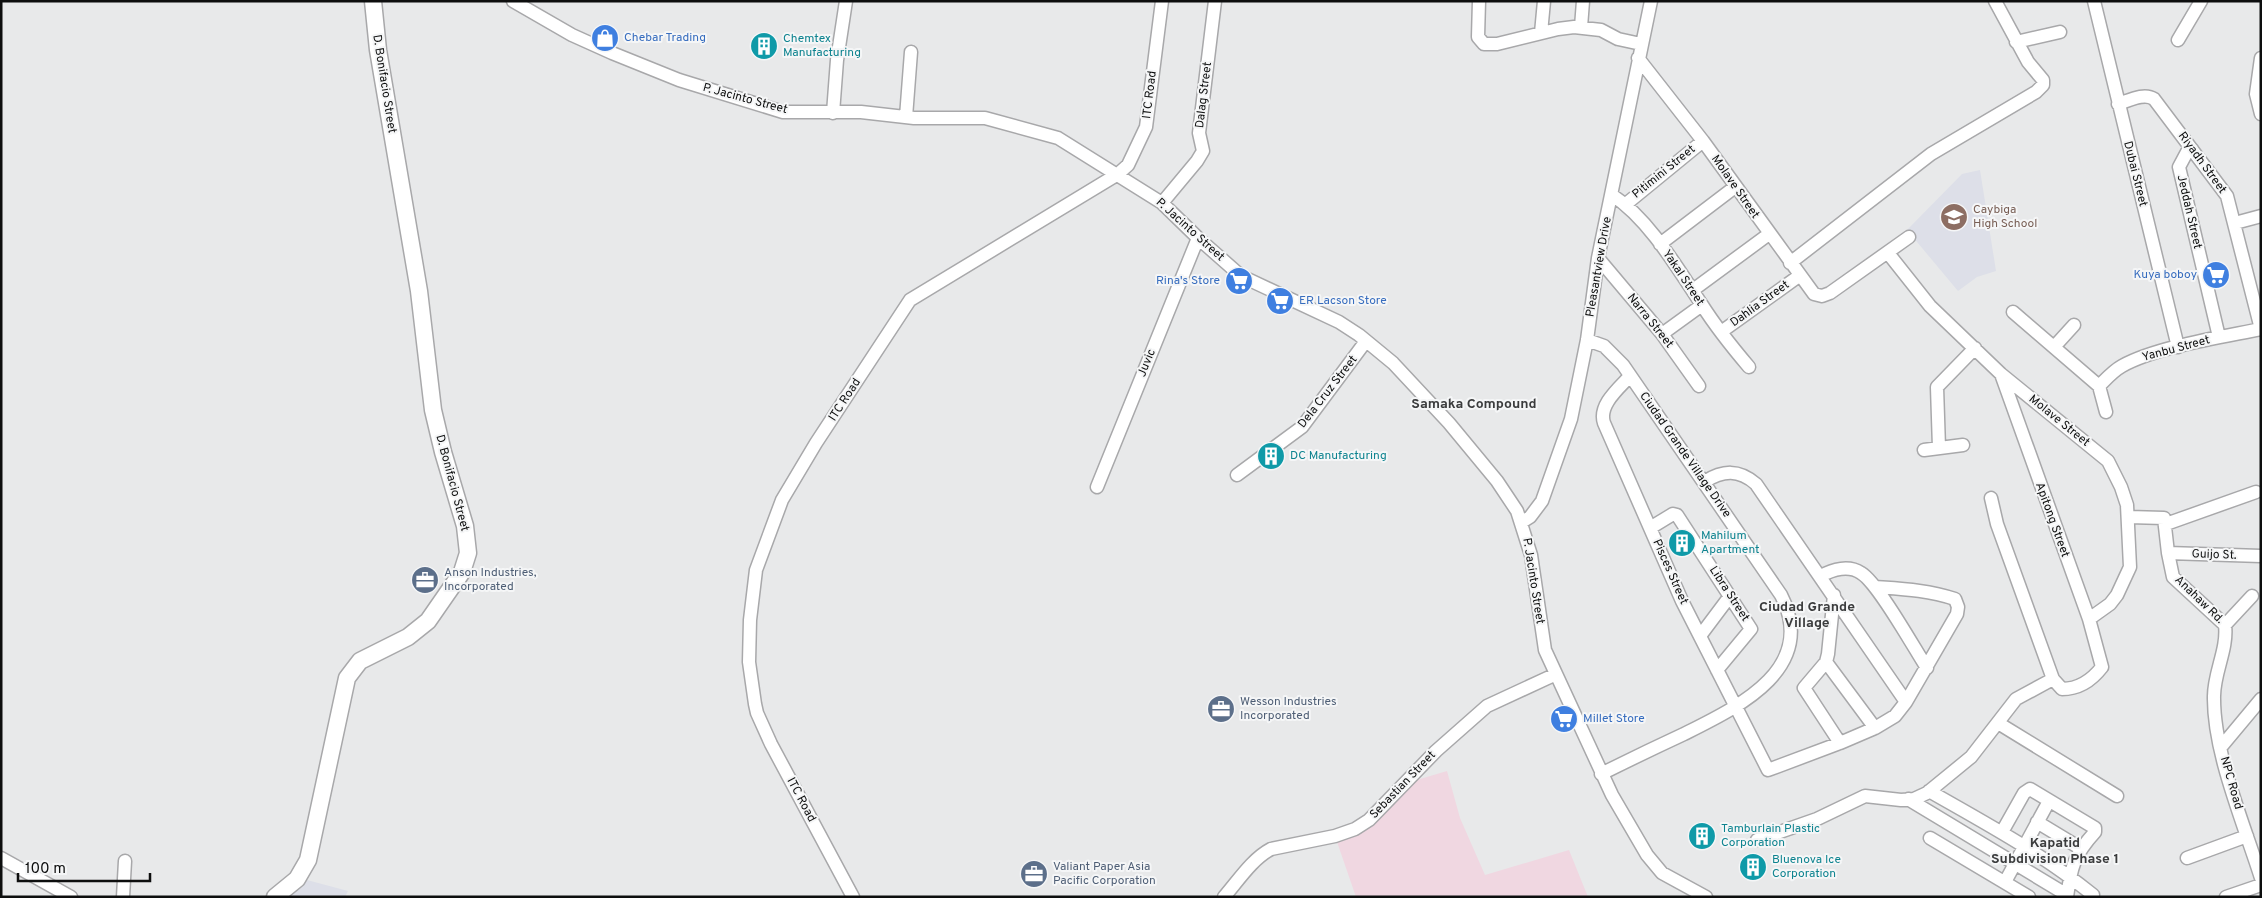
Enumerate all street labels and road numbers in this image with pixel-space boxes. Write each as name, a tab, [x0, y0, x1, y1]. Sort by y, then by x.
street label: D. Bonifacio Street	[368, 34, 400, 134]
street label: Dalag Street	[1192, 61, 1216, 129]
street label: ITC Road	[1139, 70, 1161, 120]
street label: P. Jacinto Street	[701, 80, 789, 118]
street label: Riyadh Street	[2174, 129, 2230, 197]
street label: Dubai Street	[2119, 140, 2151, 208]
street label: Pitimini Street	[1629, 142, 1699, 202]
street label: Molave Street	[1707, 152, 1763, 222]
street label: Jeddah Street	[2173, 173, 2205, 251]
street label: P. Jacinto Street	[1152, 195, 1228, 265]
street label: Pleasantview Drive	[1582, 216, 1616, 318]
street label: Yakal Street	[1658, 247, 1708, 309]
street label: Dahlia Street	[1727, 277, 1793, 331]
street label: Narra Street	[1623, 290, 1677, 352]
street label: Yanbu Street	[2140, 332, 2212, 366]
street label: Juvic	[1134, 347, 1160, 379]
street label: Dela Cruz Street	[1295, 352, 1361, 432]
street label: ITC Road	[825, 375, 865, 425]
street label: Ciudad Grande Village Drive	[1635, 389, 1735, 521]
street label: Molave Street	[2025, 391, 2093, 451]
street label: D. Bonifacio Street	[431, 433, 473, 533]
street label: Apitong Street	[2031, 480, 2073, 560]
street label: P. Jacinto Street	[1518, 537, 1548, 625]
street label: Pisces Street	[1648, 537, 1692, 607]
street label: Guijo St.	[2191, 546, 2237, 564]
street label: Libra Street	[1705, 563, 1753, 625]
street label: Anahaw Rd.	[2171, 572, 2227, 628]
street label: Sebastian Street	[1366, 748, 1440, 822]
street label: NPC Road	[2216, 755, 2246, 811]
street label: ITC Road	[783, 775, 819, 825]

